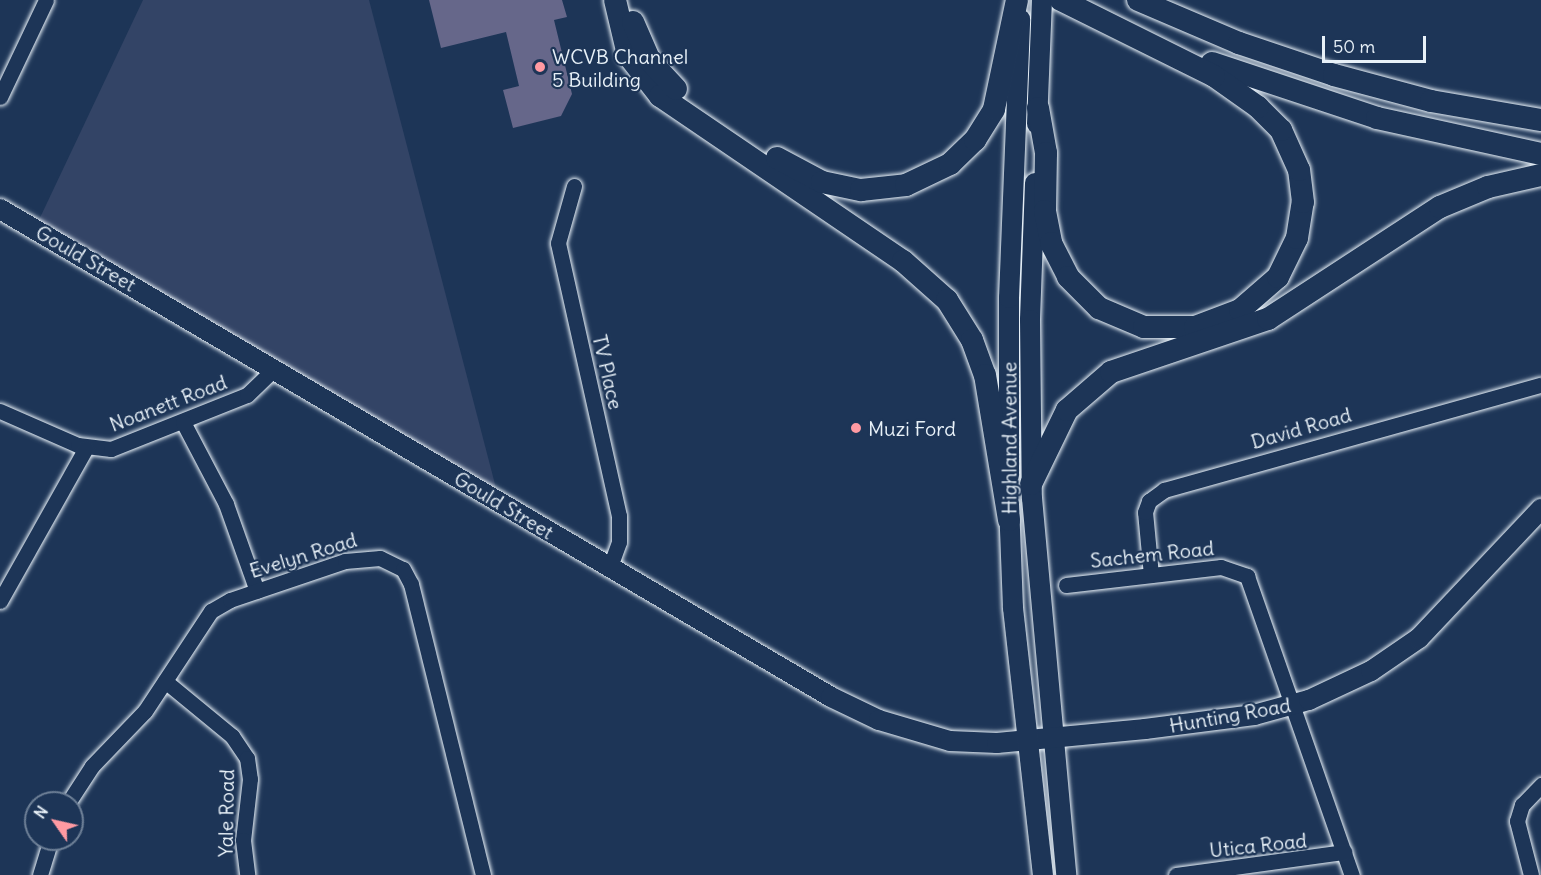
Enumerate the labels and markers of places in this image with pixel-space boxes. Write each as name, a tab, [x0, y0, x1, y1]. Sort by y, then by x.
place label: WCVB Channel 5 Building	[552, 44, 688, 91]
marker: WCVB Channel 5 Building	[533, 60, 547, 74]
place label: Muzi Ford	[868, 416, 956, 440]
marker: Muzi Ford	[849, 421, 863, 435]

